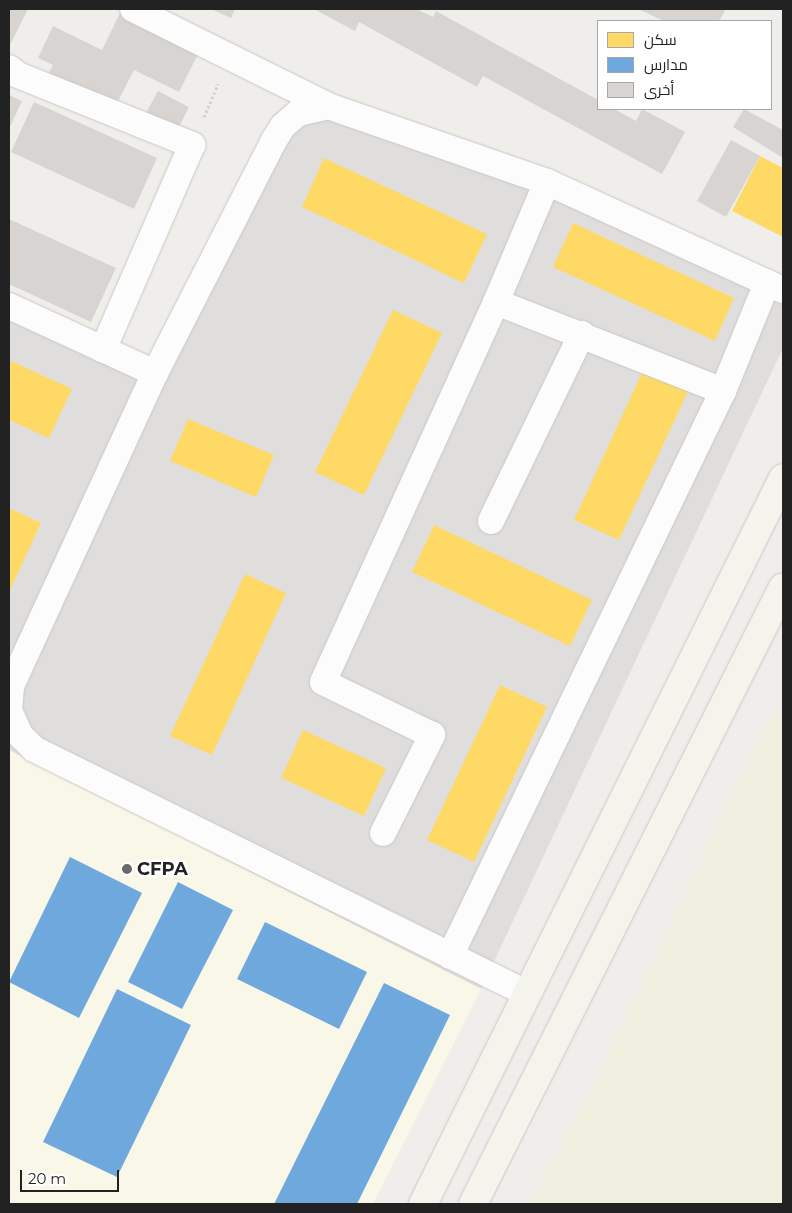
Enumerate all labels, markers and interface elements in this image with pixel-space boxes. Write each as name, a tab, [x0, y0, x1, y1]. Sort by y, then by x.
legend	[597, 20, 772, 110]
text: سكن	[644, 30, 677, 49]
text: مدارس	[644, 55, 688, 74]
text: أخرى	[644, 80, 674, 99]
place label: CFPA	[137, 858, 188, 880]
marker: CFPA	[121, 863, 133, 875]
scale bar	[22, 1160, 121, 1192]
text: 20 m	[28, 1169, 66, 1188]

